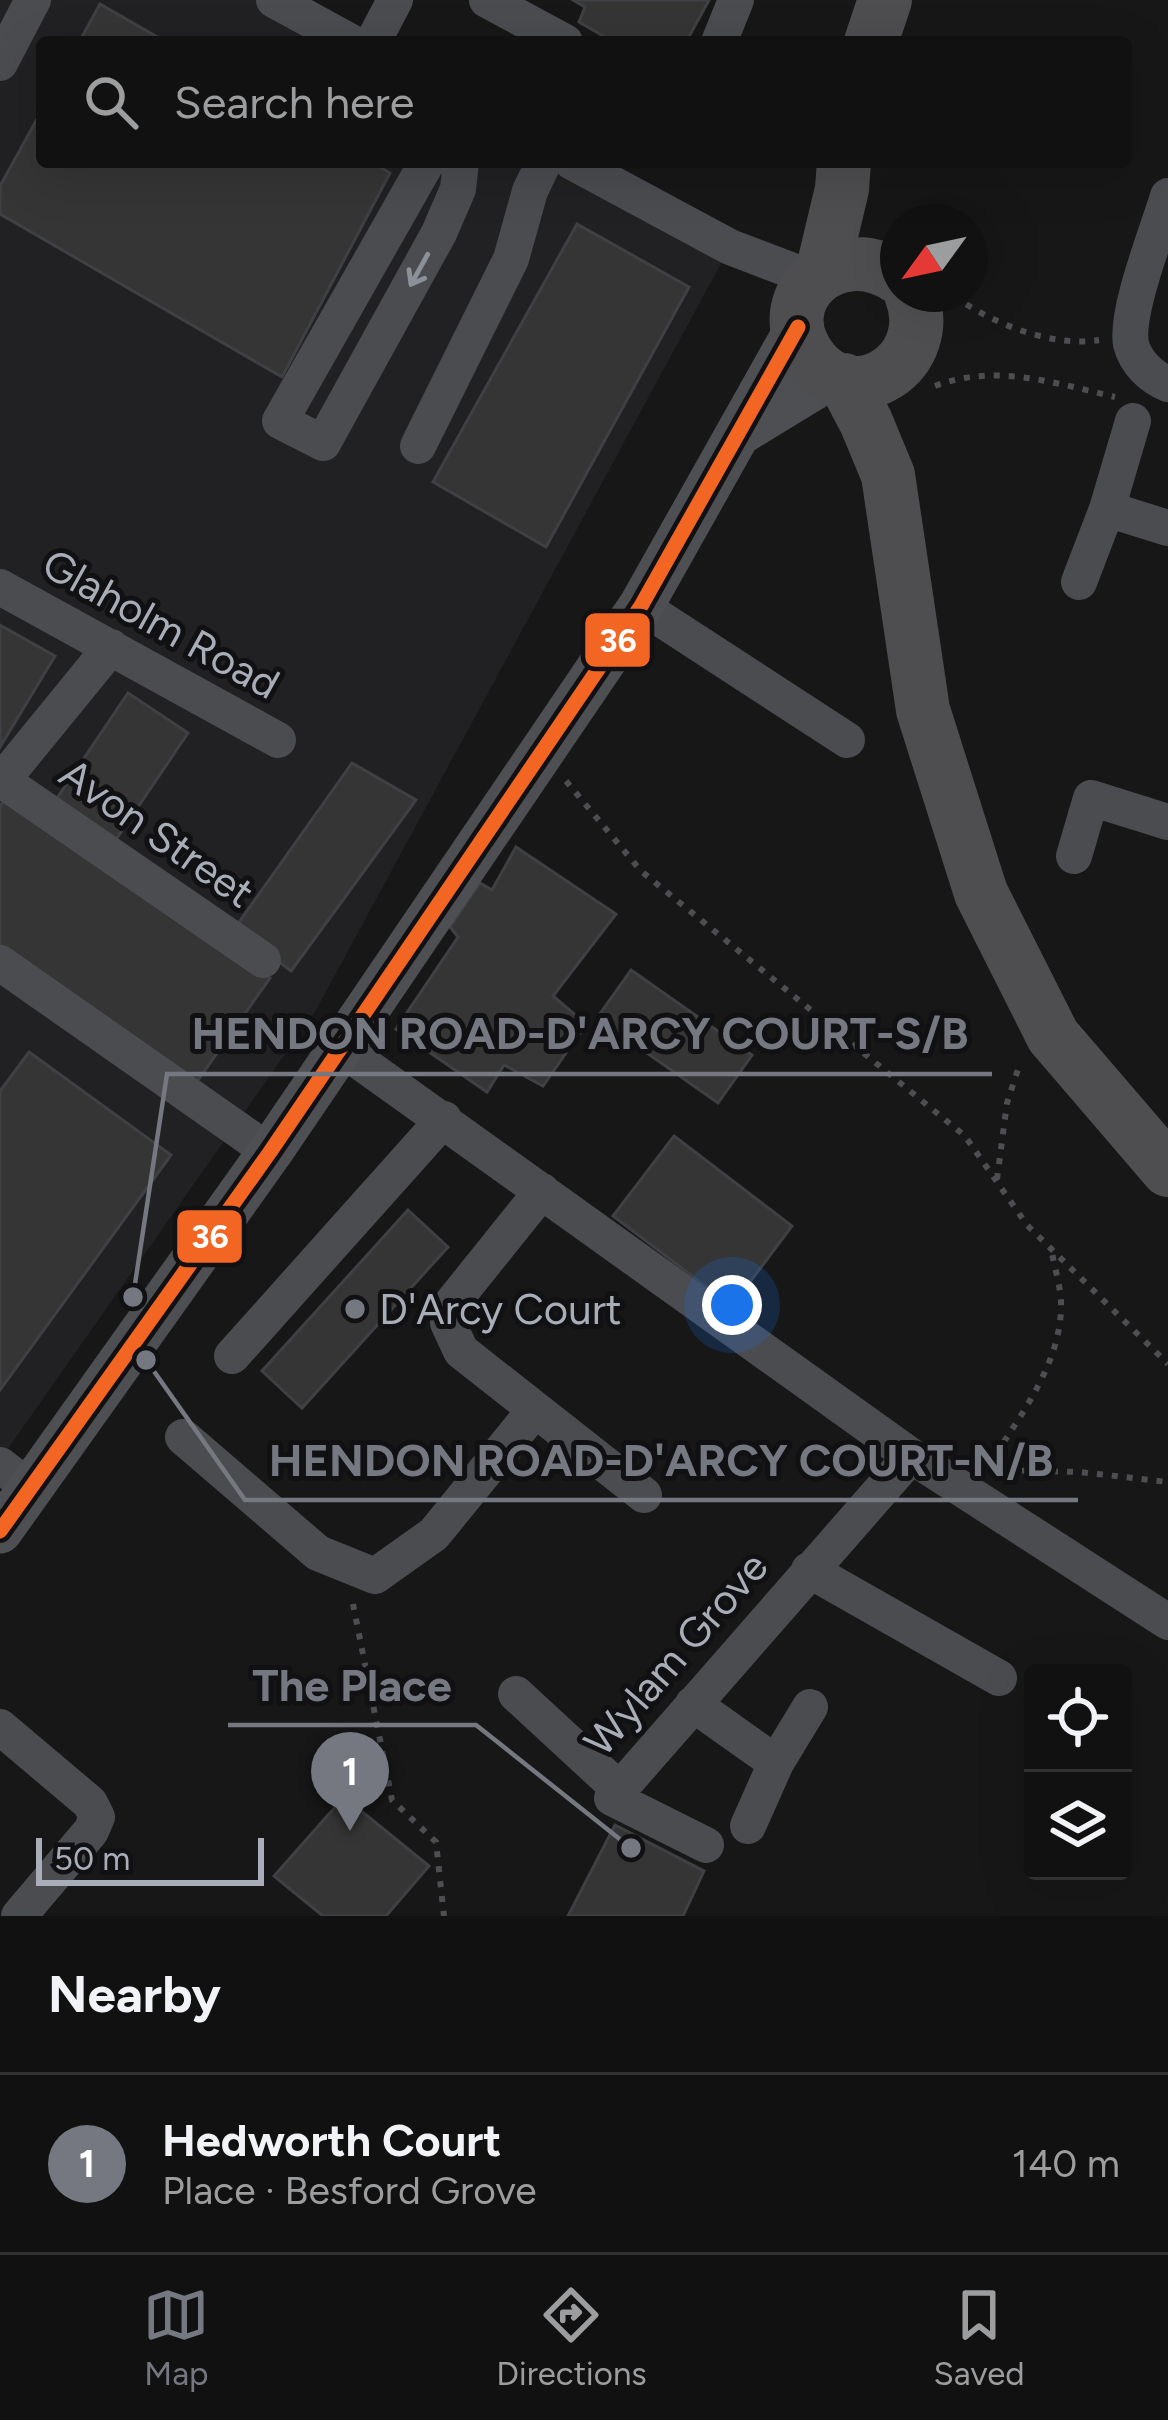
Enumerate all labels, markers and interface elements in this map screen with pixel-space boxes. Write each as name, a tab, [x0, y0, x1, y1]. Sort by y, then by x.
search box	[36, 36, 1132, 168]
icon: search	[78, 69, 144, 135]
text: Search here	[174, 75, 414, 129]
north arrow	[880, 204, 988, 312]
one-way arrow	[407, 251, 430, 286]
street label: Glaholm Road	[34, 538, 288, 710]
line badge: 36	[583, 611, 652, 669]
text: 36	[599, 621, 637, 660]
street label: Avon Street	[50, 748, 264, 918]
callout: HENDON ROAD-D'ARCY COURT-S/B	[167, 993, 992, 1074]
text: HENDON ROAD-D'ARCY COURT-S/B	[191, 1006, 969, 1060]
line badge: 36	[175, 1208, 244, 1265]
text: 36	[191, 1217, 229, 1256]
your location	[702, 1275, 762, 1335]
place label: D'Arcy Court	[379, 1284, 622, 1335]
marker: D'Arcy Court	[342, 1296, 368, 1322]
callout: HENDON ROAD-D'ARCY COURT-N/B	[245, 1419, 1078, 1500]
text: HENDON ROAD-D'ARCY COURT-N/B	[269, 1433, 1053, 1487]
street label: Wylam Grove	[574, 1542, 778, 1766]
callout: The Place	[228, 1644, 476, 1725]
text: The Place	[252, 1658, 452, 1712]
map controls	[1024, 1664, 1132, 1880]
button: locate	[1024, 1664, 1132, 1772]
pin: 1	[311, 1732, 389, 1831]
button: layers	[1024, 1772, 1132, 1880]
scale bar	[36, 1832, 264, 1885]
text: 50 m	[54, 1839, 130, 1878]
text: Nearby	[48, 1964, 221, 2025]
text: Hedworth Court	[162, 2113, 501, 2167]
text: 1	[79, 2140, 95, 2187]
text: 140 m	[1012, 2140, 1120, 2187]
text: Place · Besford Grove	[162, 2167, 537, 2214]
tab: Map	[143, 2282, 209, 2393]
tab: Directions	[496, 2282, 647, 2393]
tab: Saved	[934, 2282, 1025, 2393]

